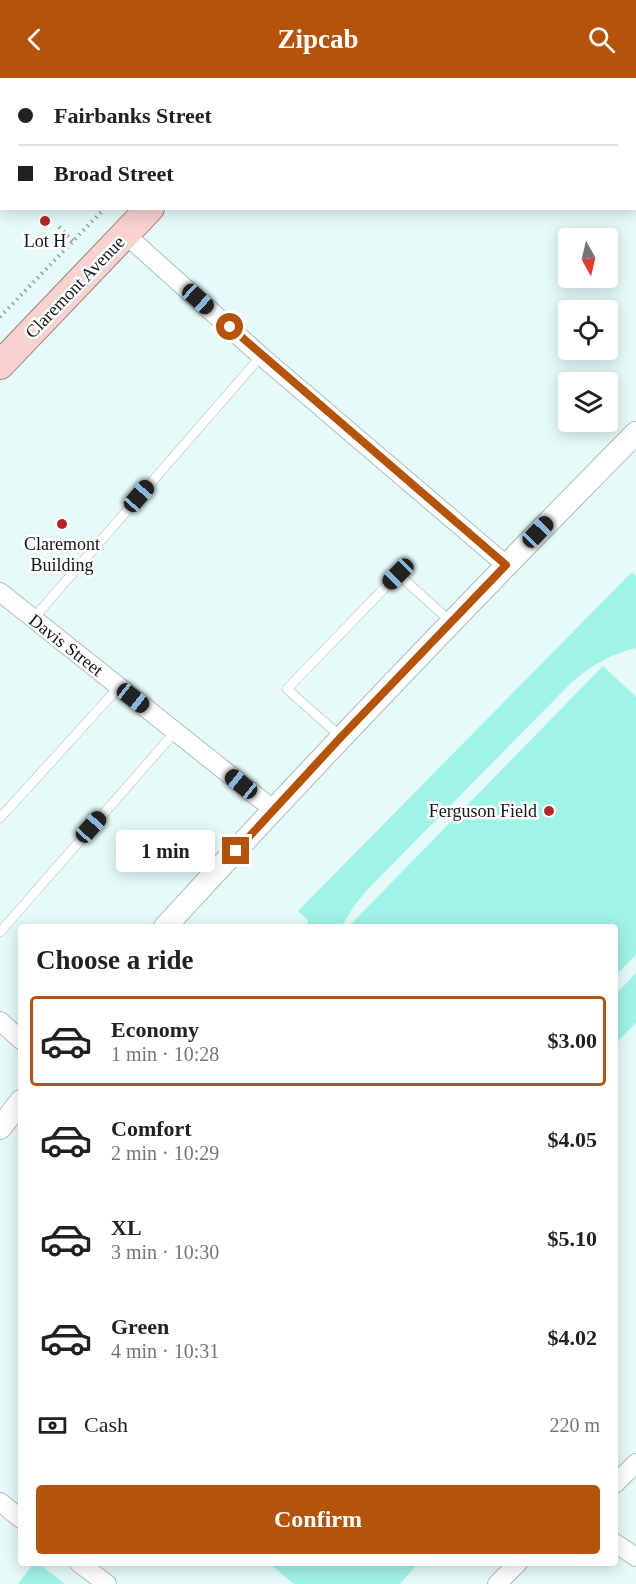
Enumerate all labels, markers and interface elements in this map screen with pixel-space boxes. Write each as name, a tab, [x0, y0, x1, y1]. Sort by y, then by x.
icon: back	[18, 23, 51, 56]
icon: search	[585, 23, 618, 56]
text: Zipcab	[277, 24, 359, 54]
text: Fairbanks Street	[54, 103, 212, 128]
text: Broad Street	[54, 161, 174, 186]
marker: Lot H	[38, 214, 52, 228]
north arrow	[558, 228, 618, 288]
map controls	[558, 228, 618, 432]
place label: Lot H	[24, 231, 66, 251]
street label: Claremont Avenue	[21, 232, 129, 342]
car	[179, 280, 217, 318]
button: locate	[558, 300, 618, 360]
route start	[216, 313, 243, 340]
button: layers	[558, 372, 618, 432]
car	[120, 477, 158, 515]
car	[519, 513, 557, 551]
marker: Claremont Building	[55, 517, 69, 531]
place label: Claremont Building	[24, 534, 100, 575]
car	[379, 555, 417, 593]
street label: Davis Street	[25, 610, 107, 680]
car	[113, 680, 153, 716]
car	[221, 766, 261, 802]
place label: Ferguson Field	[429, 801, 537, 821]
marker: Ferguson Field	[542, 804, 556, 818]
car	[72, 808, 110, 846]
callout: 1 min	[116, 830, 215, 872]
route end	[222, 837, 249, 864]
text: 1 min	[141, 840, 190, 862]
text: Choose a ride	[36, 945, 194, 975]
icon: car	[39, 1014, 93, 1068]
text: Economy	[111, 1017, 199, 1042]
text: $3.00	[548, 1028, 597, 1053]
text: 1 min · 10:28	[111, 1043, 219, 1065]
icon: car	[39, 1113, 93, 1167]
text: Comfort	[111, 1116, 192, 1141]
text: $4.05	[548, 1127, 597, 1152]
text: 2 min · 10:29	[111, 1142, 219, 1164]
icon: car	[39, 1212, 93, 1266]
text: XL	[111, 1215, 142, 1240]
text: $5.10	[548, 1226, 597, 1251]
text: 3 min · 10:30	[111, 1241, 219, 1263]
icon: car	[39, 1311, 93, 1365]
text: Green	[111, 1314, 169, 1339]
text: $4.02	[548, 1325, 597, 1350]
text: 4 min · 10:31	[111, 1340, 219, 1362]
icon: cash	[36, 1409, 69, 1442]
text: Cash	[84, 1412, 128, 1437]
text: 220 m	[549, 1414, 600, 1436]
button: Confirm	[36, 1485, 600, 1554]

